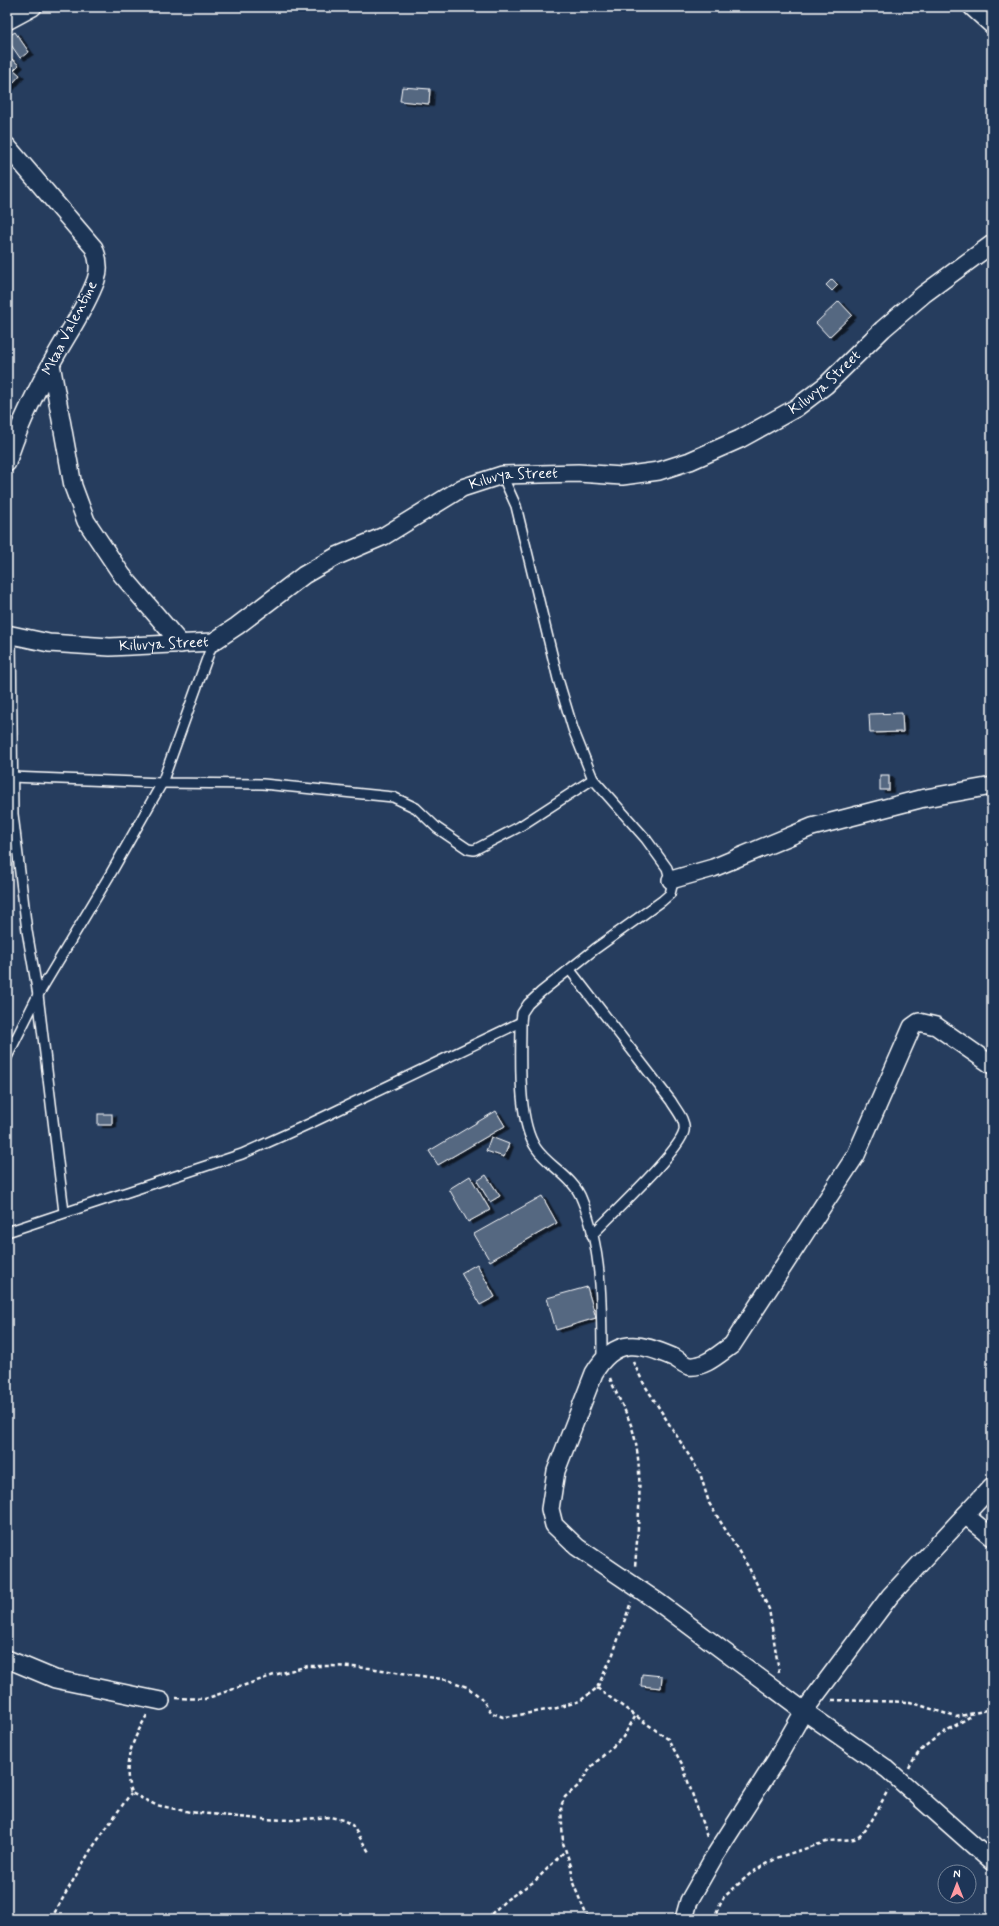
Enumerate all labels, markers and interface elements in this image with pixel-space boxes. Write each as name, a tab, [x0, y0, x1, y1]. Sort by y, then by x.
street label: Mtaa Valentine	[38, 277, 102, 379]
street label: Kiluvya Street	[785, 346, 866, 420]
street label: Kiluvya Street	[467, 464, 558, 495]
street label: Kiluvya Street	[119, 632, 210, 657]
north arrow	[937, 1864, 977, 1904]
text: N	[953, 1868, 961, 1882]

